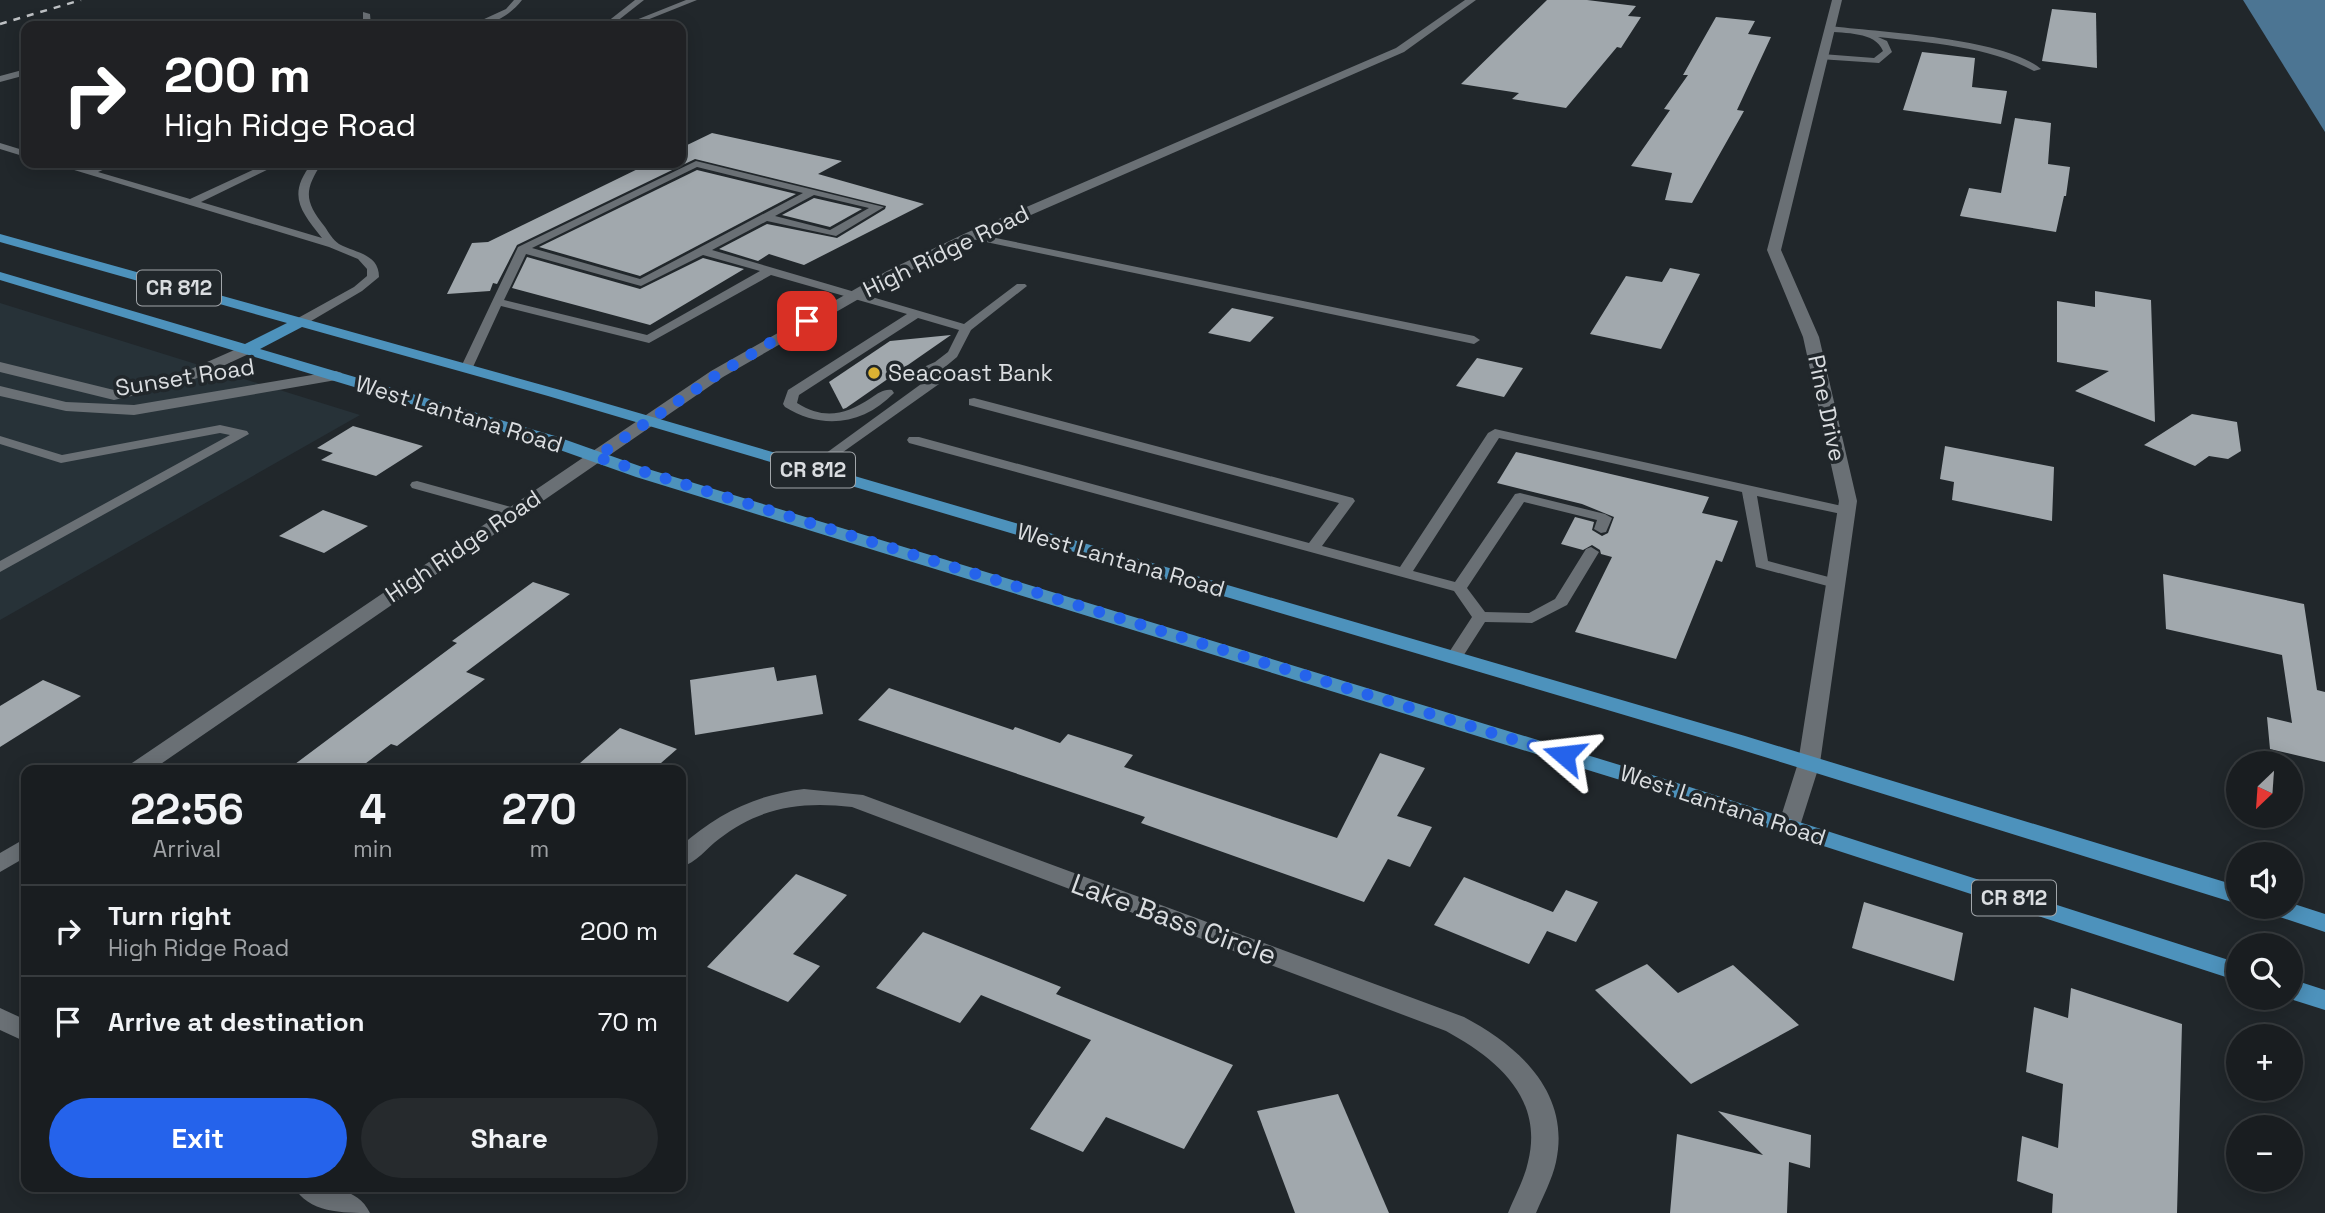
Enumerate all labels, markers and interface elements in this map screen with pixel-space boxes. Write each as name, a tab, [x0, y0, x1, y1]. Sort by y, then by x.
text: 200 m	[164, 44, 311, 106]
icon: right	[49, 49, 140, 140]
text: High Ridge Road	[164, 105, 416, 145]
street label: High Ridge Road	[858, 198, 1034, 304]
road number: CR 812	[137, 270, 221, 306]
pin	[777, 291, 837, 351]
icon: arrive	[788, 302, 826, 340]
street label: Sunset Road	[113, 351, 257, 403]
street label: Pine Drive	[1801, 352, 1853, 464]
place label: Seacoast Bank	[888, 358, 1053, 388]
marker: Seacoast Bank	[866, 365, 882, 381]
street label: West Lantana Road	[352, 368, 566, 460]
road number: CR 812	[771, 452, 855, 488]
street label: High Ridge Road	[379, 483, 547, 609]
street label: West Lantana Road	[1014, 516, 1228, 604]
position arrow	[1527, 718, 1601, 792]
north arrow	[2226, 751, 2303, 828]
map controls	[2226, 751, 2303, 1192]
street label: West Lantana Road	[1616, 758, 1830, 852]
text: 22:56	[130, 783, 244, 836]
text: 4	[359, 783, 386, 836]
text: 270	[502, 783, 577, 836]
text: Arrival	[153, 834, 221, 864]
text: min	[353, 834, 393, 864]
text: m	[529, 834, 549, 864]
button: sound	[2226, 842, 2303, 919]
street label: Lake Bass Circle	[1066, 865, 1282, 973]
road number: CR 812	[1972, 880, 2056, 916]
text: Turn right	[108, 899, 232, 933]
icon: right	[49, 912, 87, 950]
text: 200 m	[580, 914, 658, 948]
text: High Ridge Road	[108, 933, 289, 963]
button: search	[2226, 933, 2303, 1010]
icon: arrive	[49, 1003, 87, 1041]
text: Arrive at destination	[108, 1005, 365, 1039]
text: 70 m	[598, 1005, 658, 1039]
button: +	[2226, 1024, 2303, 1101]
button: Exit	[49, 1098, 347, 1178]
button: Share	[361, 1098, 658, 1178]
button: −	[2226, 1115, 2303, 1192]

